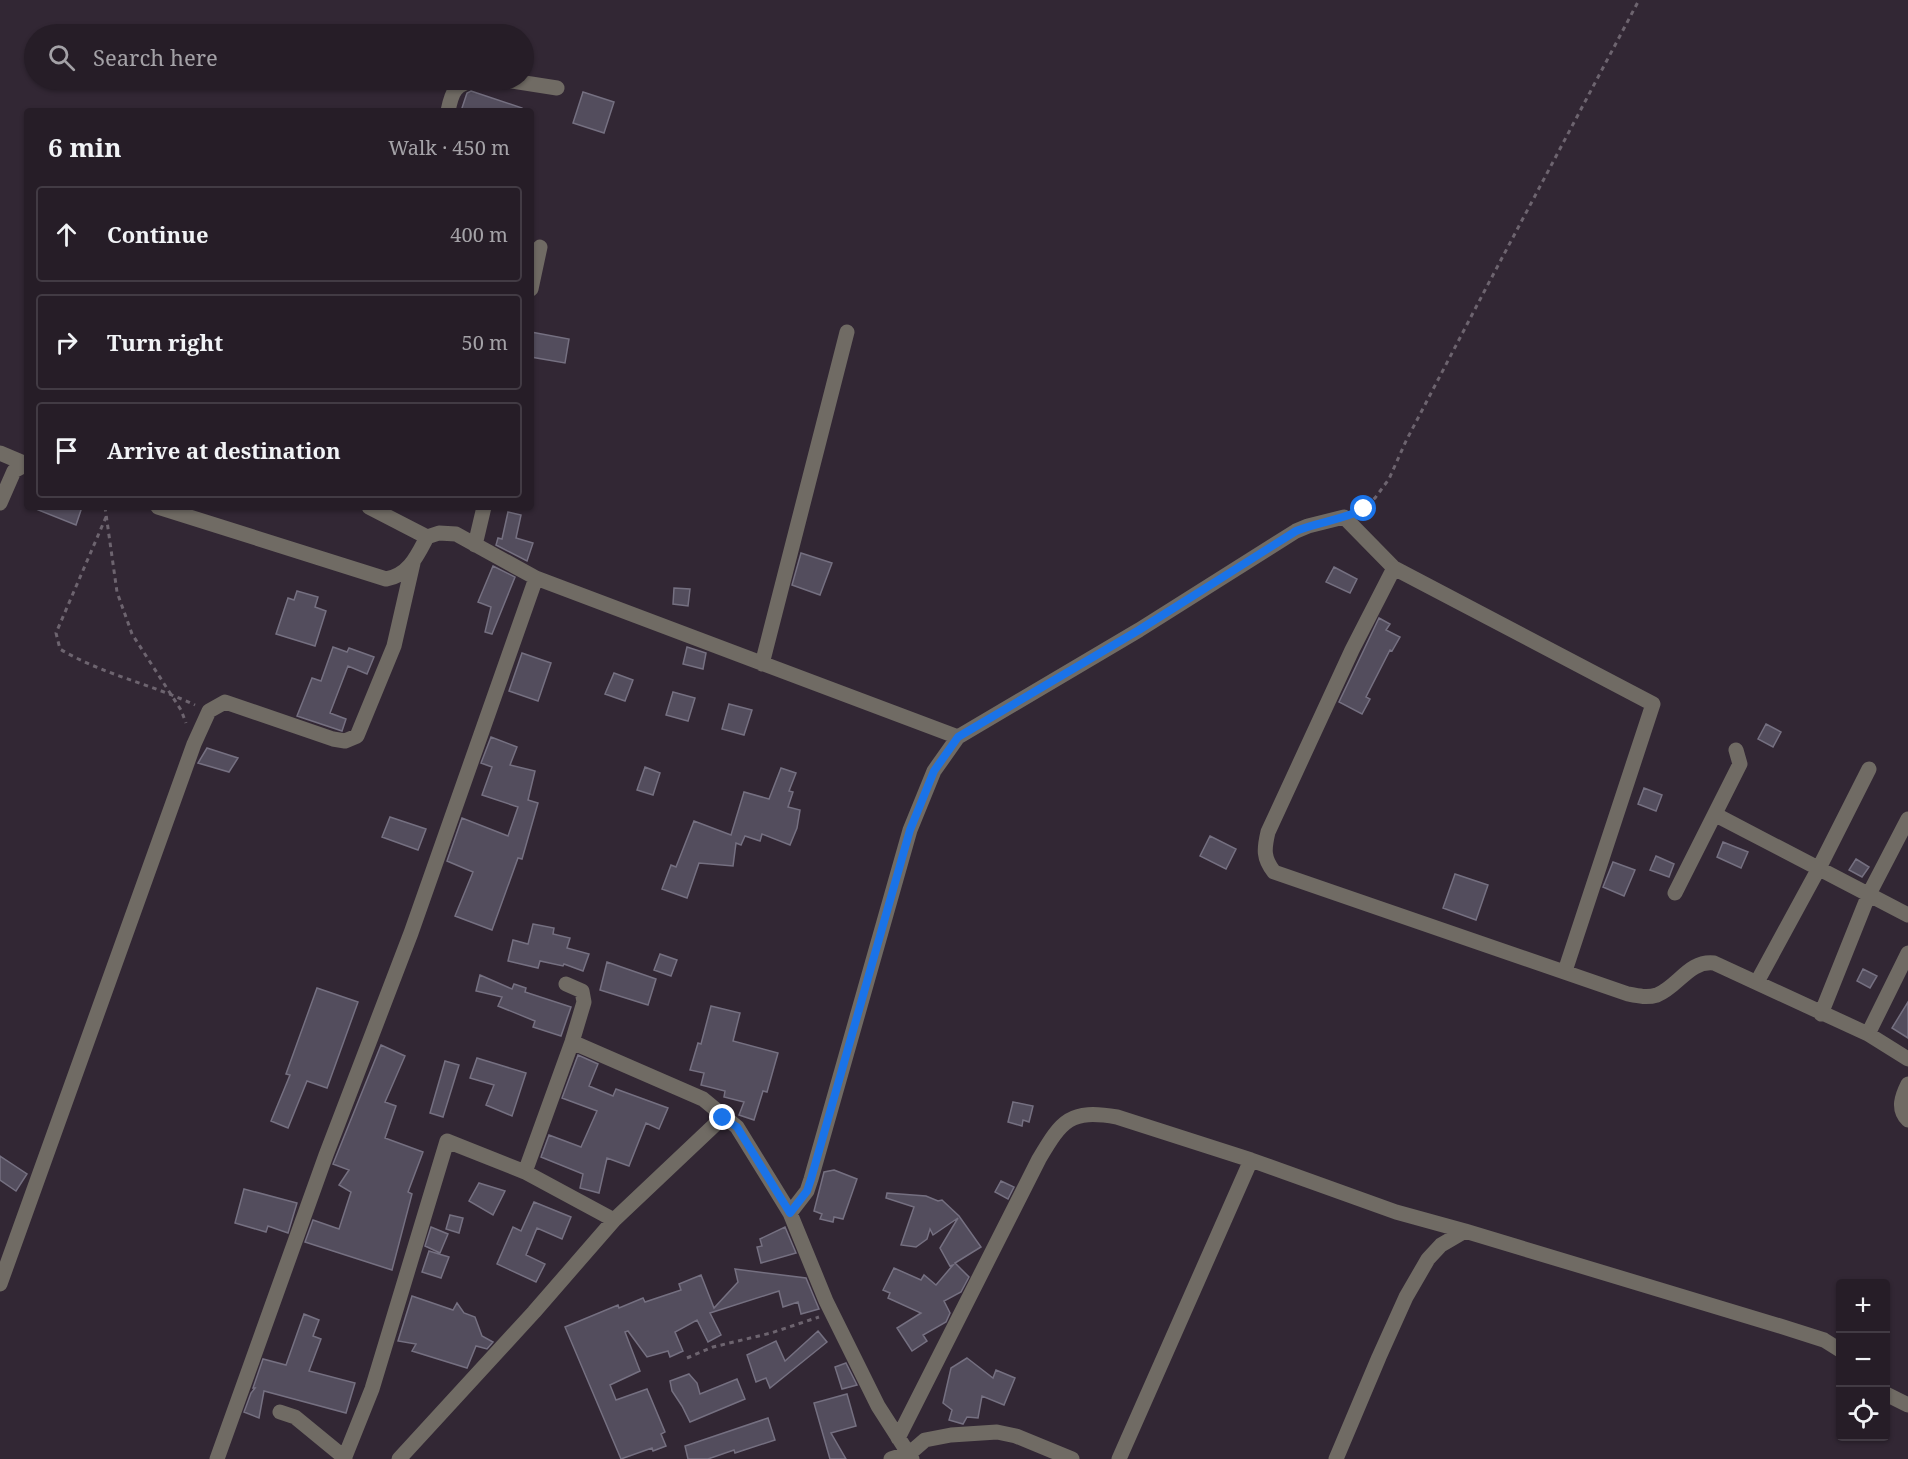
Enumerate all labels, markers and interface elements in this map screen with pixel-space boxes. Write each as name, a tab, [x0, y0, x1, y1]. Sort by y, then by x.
search box	[24, 24, 534, 90]
icon: search	[45, 41, 78, 74]
text: Search here	[93, 42, 218, 72]
text: 6 min	[48, 129, 122, 165]
text: Walk · 450 m	[388, 134, 510, 161]
icon: ahead	[50, 218, 83, 251]
text: Continue	[107, 219, 209, 249]
text: 400 m	[450, 221, 508, 248]
icon: right	[50, 326, 83, 359]
text: Turn right	[107, 327, 223, 357]
text: 50 m	[462, 329, 508, 356]
icon: arrive	[50, 434, 83, 467]
text: Arrive at destination	[107, 435, 341, 465]
route start	[1350, 495, 1376, 521]
route end	[709, 1104, 735, 1130]
map controls	[1836, 1279, 1890, 1441]
button: +	[1836, 1279, 1890, 1333]
button: −	[1836, 1333, 1890, 1387]
button: locate	[1836, 1387, 1890, 1441]

